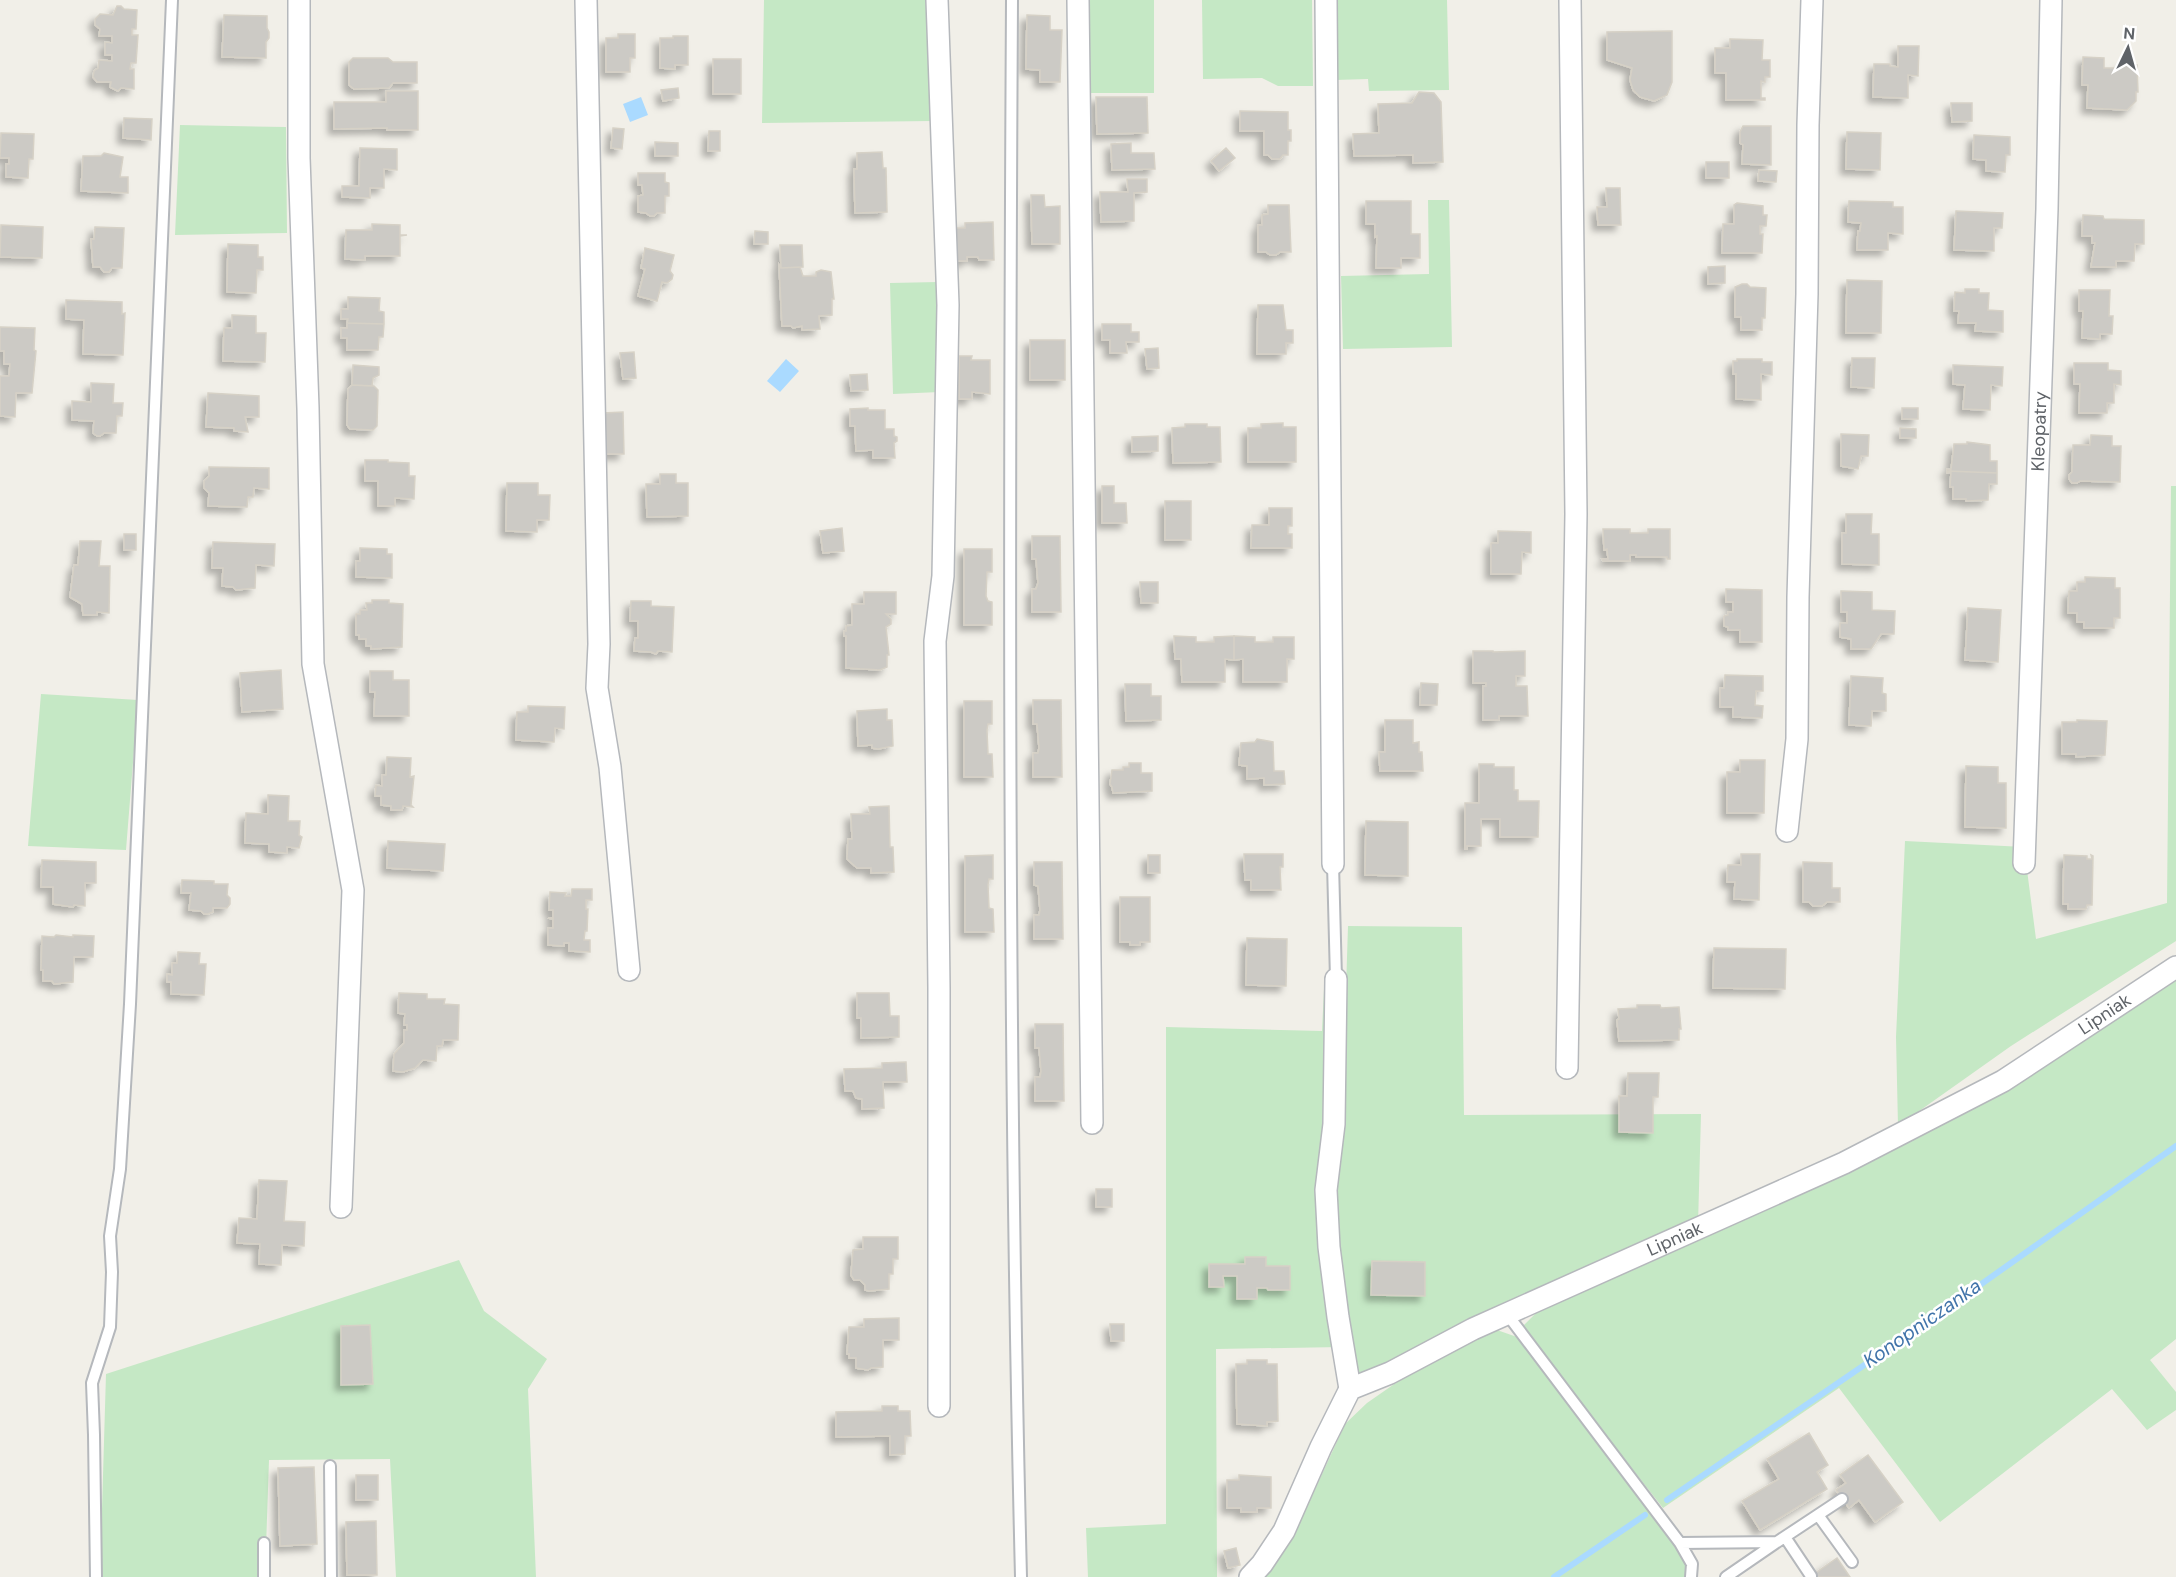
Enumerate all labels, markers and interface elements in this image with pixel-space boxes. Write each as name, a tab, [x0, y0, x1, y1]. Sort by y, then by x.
north arrow	[2098, 18, 2158, 78]
text: N	[2123, 23, 2136, 45]
street label: Kleopatry	[2026, 391, 2053, 472]
street label: Lipniak	[2073, 988, 2136, 1040]
street label: Lipniak	[1643, 1216, 1706, 1262]
water label: Konopniczanka	[1858, 1273, 1986, 1373]

